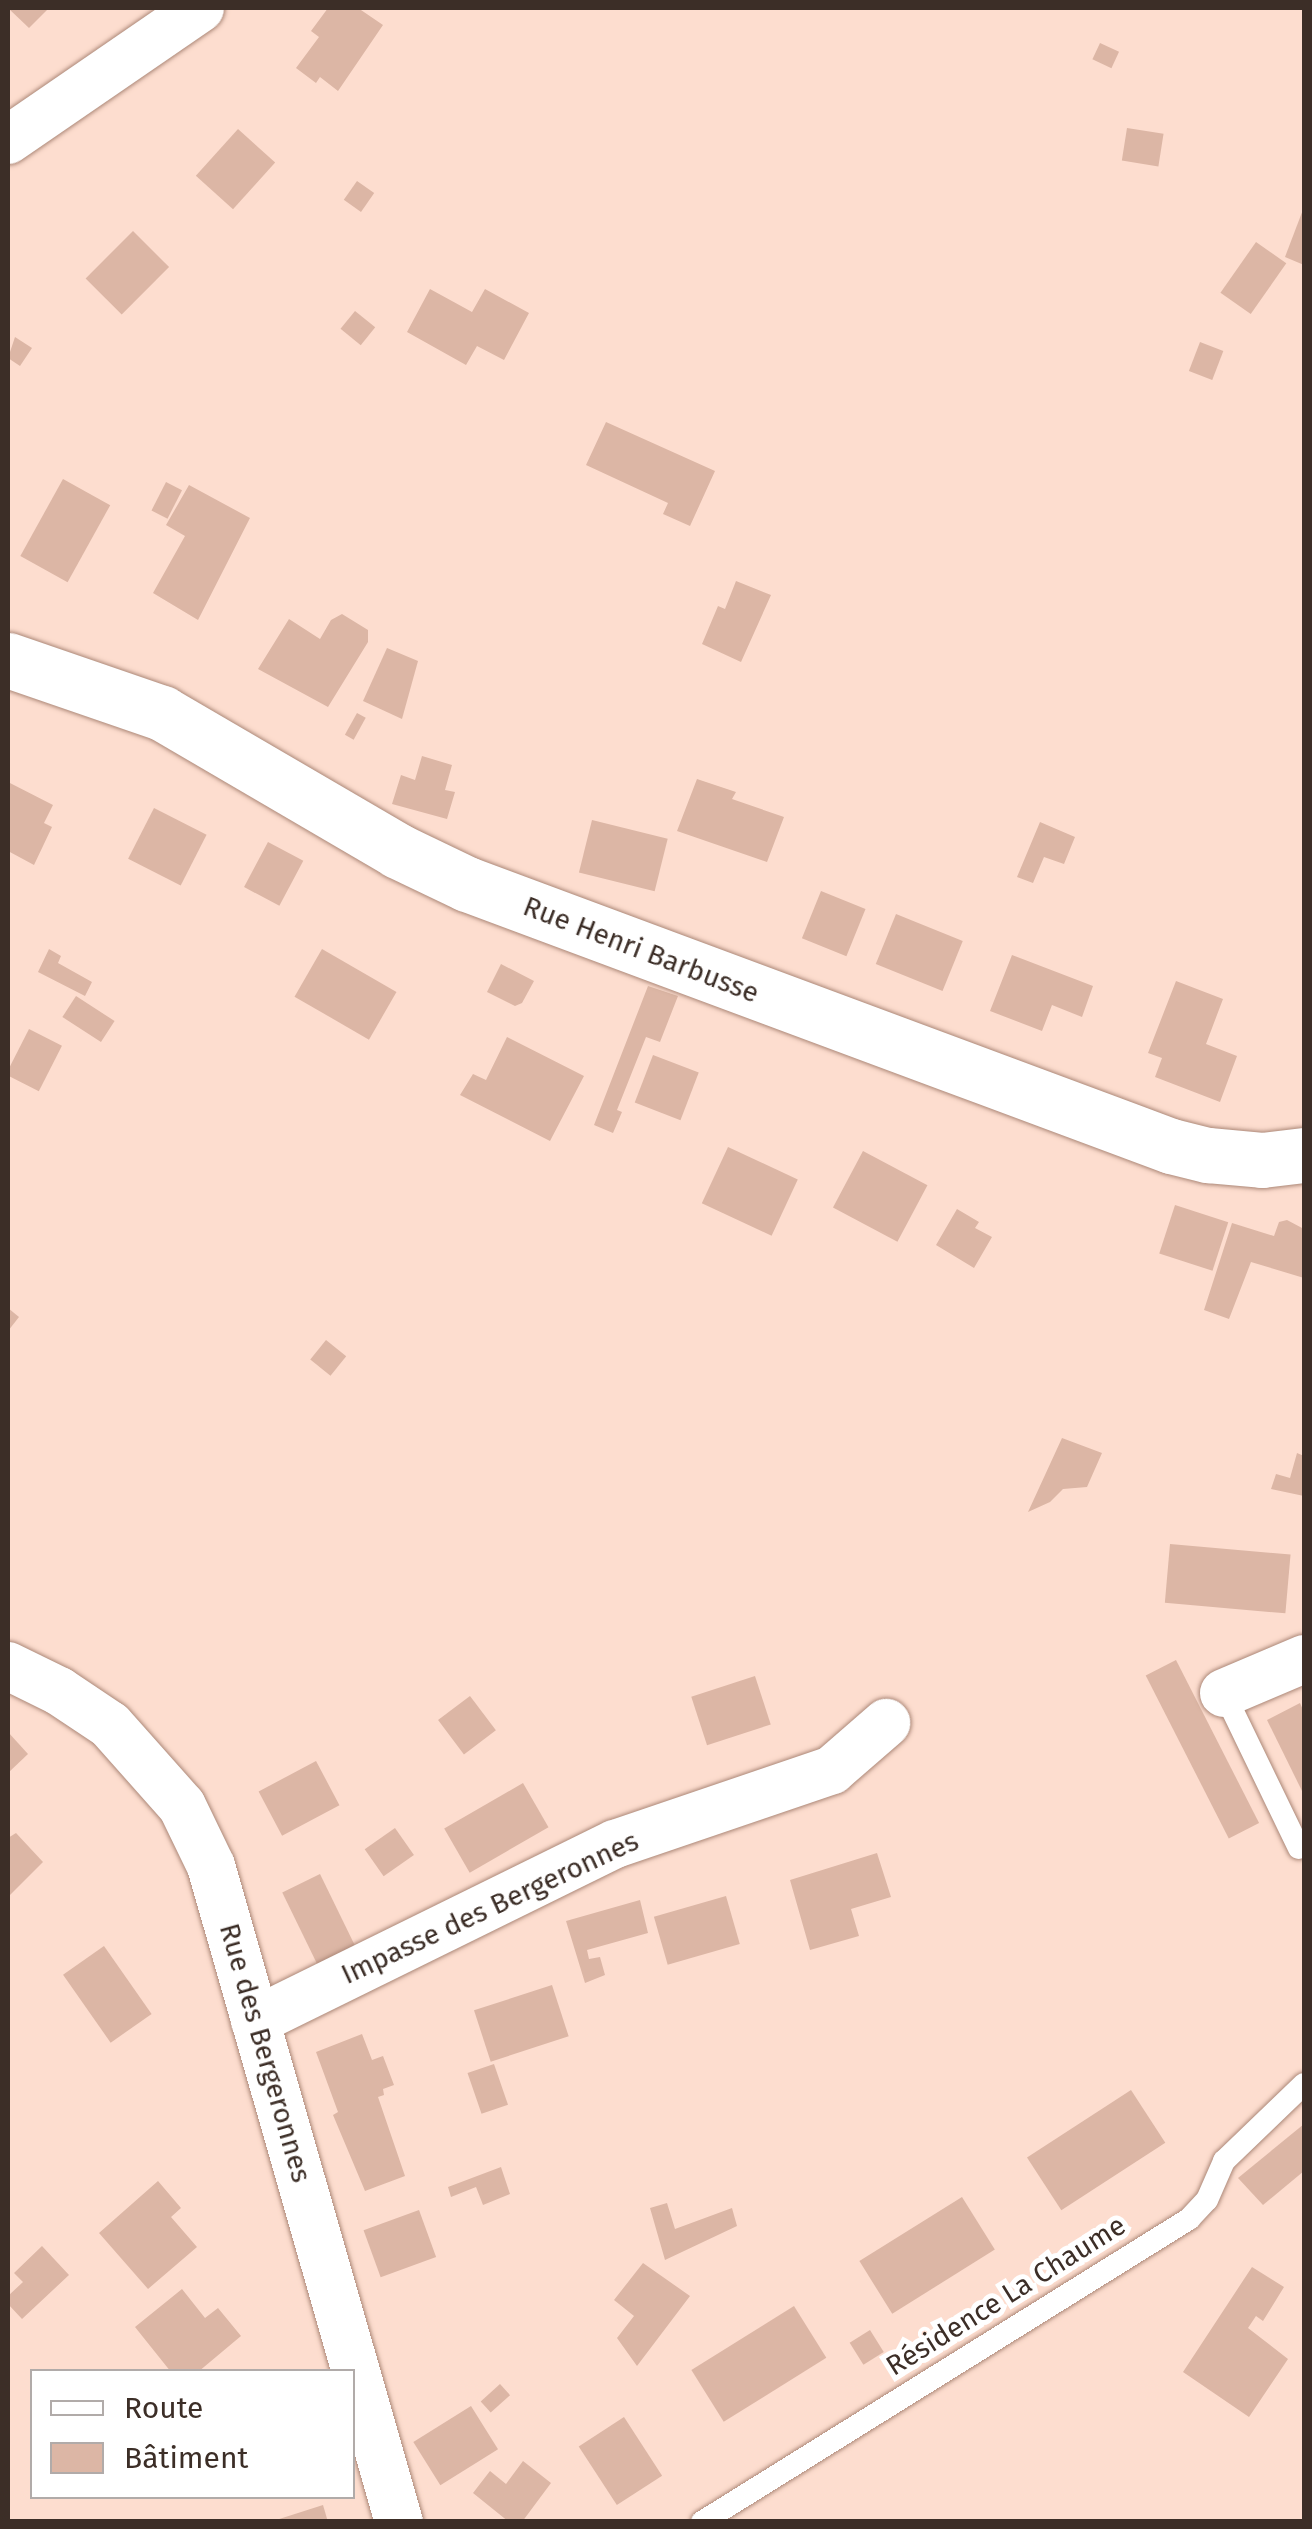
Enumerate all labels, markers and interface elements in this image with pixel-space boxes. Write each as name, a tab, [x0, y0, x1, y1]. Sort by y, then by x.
street label: Rue Henri Barbusse	[518, 890, 764, 1010]
street label: Impasse des Bergeronnes	[336, 1824, 644, 1992]
street label: Rue des Bergeronnes	[212, 1920, 318, 2186]
street label: Résidence La Chaume	[880, 2209, 1132, 2383]
legend	[30, 2369, 355, 2499]
text: Route	[124, 2390, 203, 2426]
text: Bâtiment	[124, 2440, 248, 2476]

